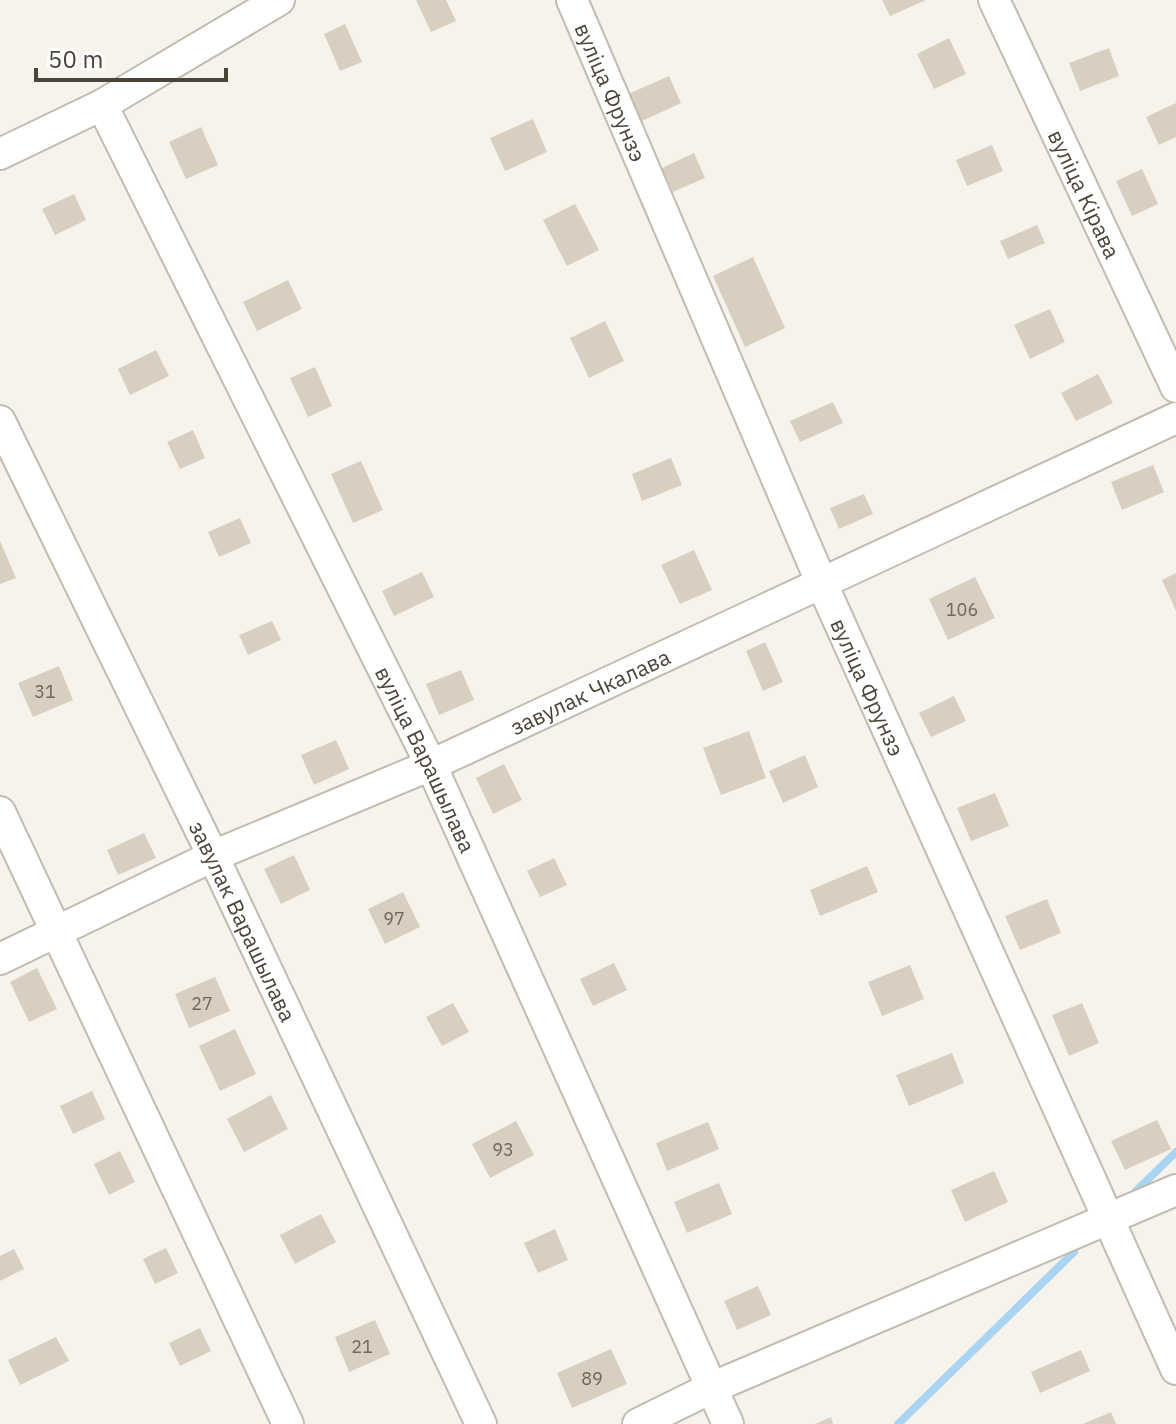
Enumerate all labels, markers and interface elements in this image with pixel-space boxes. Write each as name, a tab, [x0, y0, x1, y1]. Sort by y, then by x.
street label: вуліца Фрунзэ	[569, 18, 654, 166]
scale bar	[36, 32, 226, 82]
text: 50 m	[48, 43, 103, 75]
street label: вуліца Кірава	[1042, 125, 1128, 263]
house number: 106	[946, 598, 978, 621]
street label: вуліца Фрунзэ	[825, 613, 912, 760]
street label: завулак Чкалава	[505, 641, 675, 741]
street label: вуліца Варашылава	[369, 661, 483, 857]
house number: 31	[34, 680, 56, 703]
street label: завулак Варашылава	[183, 816, 304, 1026]
house number: 97	[383, 907, 405, 930]
house number: 27	[191, 992, 213, 1015]
house number: 93	[492, 1138, 514, 1161]
house number: 21	[351, 1335, 373, 1358]
house number: 89	[581, 1367, 603, 1390]

